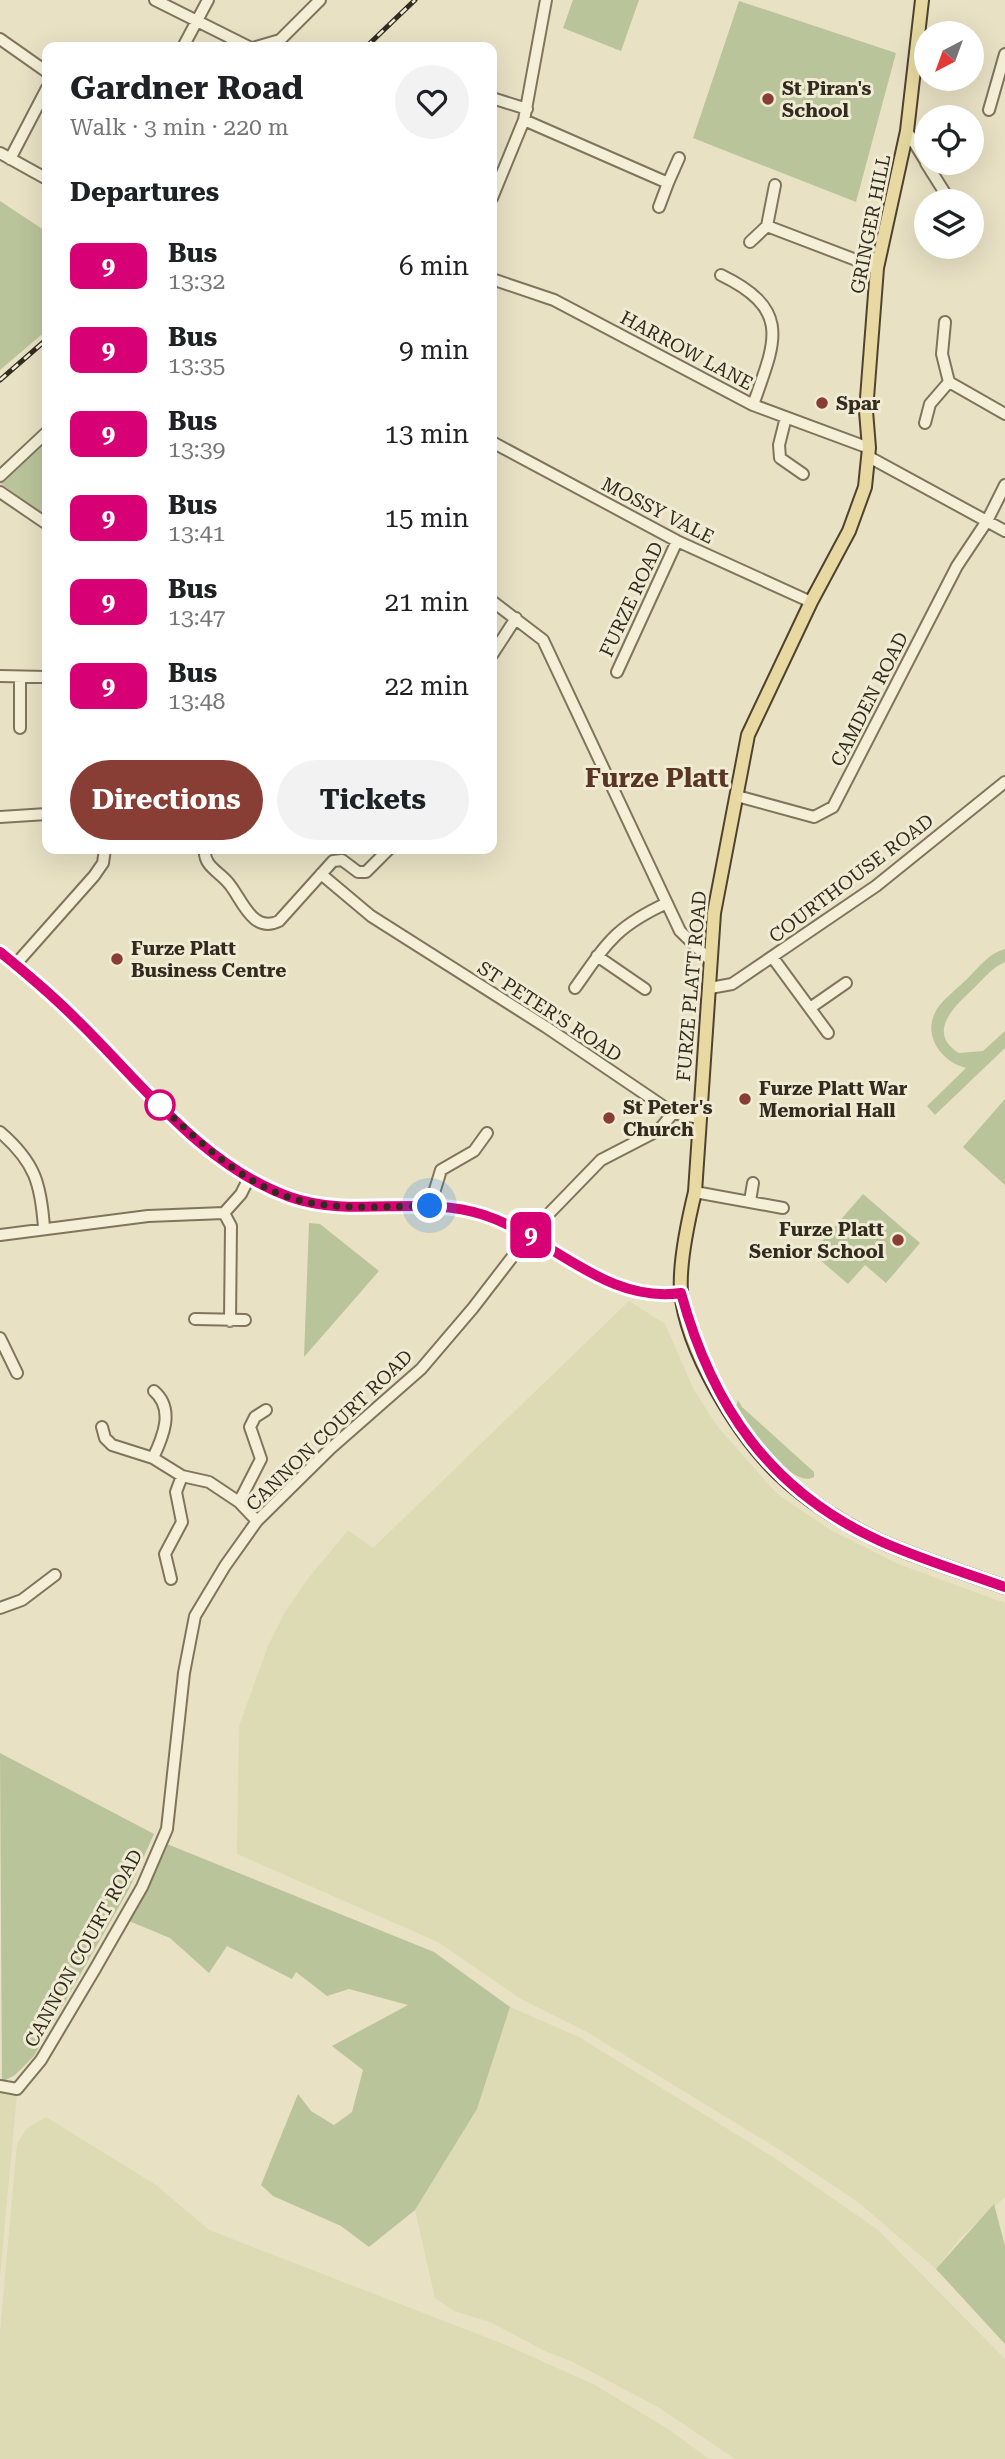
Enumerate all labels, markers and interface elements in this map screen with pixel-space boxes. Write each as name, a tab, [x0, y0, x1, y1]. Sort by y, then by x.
north arrow	[914, 21, 984, 91]
map controls	[914, 21, 984, 259]
button: heart	[395, 65, 469, 139]
text: Gardner Road	[70, 68, 303, 107]
place label: St Piran's School	[782, 77, 872, 122]
marker: St Piran's School	[760, 91, 776, 107]
button: locate	[914, 105, 984, 175]
text: Walk · 3 min · 220 m	[70, 114, 289, 141]
street label: GRINGER HILL	[846, 152, 895, 296]
text: Departures	[70, 177, 219, 207]
button: layers	[914, 189, 984, 259]
text: Bus	[168, 238, 217, 268]
text: 6 min	[399, 251, 469, 281]
text: 9	[102, 252, 115, 280]
text: 13:32	[168, 268, 225, 295]
street label: HARROW LANE	[617, 306, 757, 395]
text: Bus	[168, 322, 217, 352]
text: 9 min	[399, 335, 469, 365]
text: 9	[102, 336, 115, 364]
text: 13:35	[168, 352, 225, 379]
place label: Spar	[836, 392, 881, 415]
marker: Spar	[814, 395, 830, 411]
text: Bus	[168, 406, 217, 436]
text: 13 min	[385, 419, 469, 449]
text: 9	[102, 420, 115, 448]
text: 13:39	[168, 436, 225, 463]
street label: MOSSY VALE	[598, 472, 718, 549]
text: Bus	[168, 490, 217, 520]
text: 15 min	[385, 503, 469, 533]
text: 9	[102, 504, 115, 532]
text: 13:41	[168, 520, 225, 547]
street label: FURZE ROAD	[595, 538, 668, 660]
text: Bus	[168, 574, 217, 604]
text: 21 min	[385, 587, 469, 617]
text: 9	[102, 588, 115, 616]
text: 13:47	[168, 604, 225, 631]
street label: CAMDEN ROAD	[826, 628, 913, 770]
text: Bus	[168, 658, 217, 688]
text: 22 min	[385, 671, 469, 701]
text: 9	[102, 672, 115, 700]
text: 13:48	[168, 688, 225, 715]
button: Directions	[70, 760, 263, 840]
button: Tickets	[277, 760, 469, 840]
district label: Furze Platt	[585, 763, 729, 793]
street label: COURTHOUSE ROAD	[765, 809, 938, 948]
street label: FURZE PLATT ROAD	[672, 890, 711, 1082]
place label: Furze Platt Business Centre	[131, 937, 286, 982]
marker: Furze Platt Business Centre	[109, 951, 125, 967]
street label: ST PETER'S ROAD	[473, 956, 626, 1067]
place label: Furze Platt War Memorial Hall	[759, 1077, 908, 1122]
unlabelled marker	[145, 1090, 175, 1120]
marker: Furze Platt War Memorial Hall	[737, 1091, 753, 1107]
place label: St Peter's Church	[623, 1096, 713, 1141]
marker: St Peter's Church	[601, 1110, 617, 1126]
your location	[412, 1188, 447, 1223]
line badge: 9	[508, 1212, 554, 1258]
place label: Furze Platt Senior School	[749, 1218, 884, 1263]
text: 9	[524, 1221, 538, 1249]
marker: Furze Platt Senior School	[890, 1232, 906, 1248]
street label: CANNON COURT ROAD	[241, 1345, 417, 1516]
street label: CANNON COURT ROAD	[19, 1845, 147, 2051]

